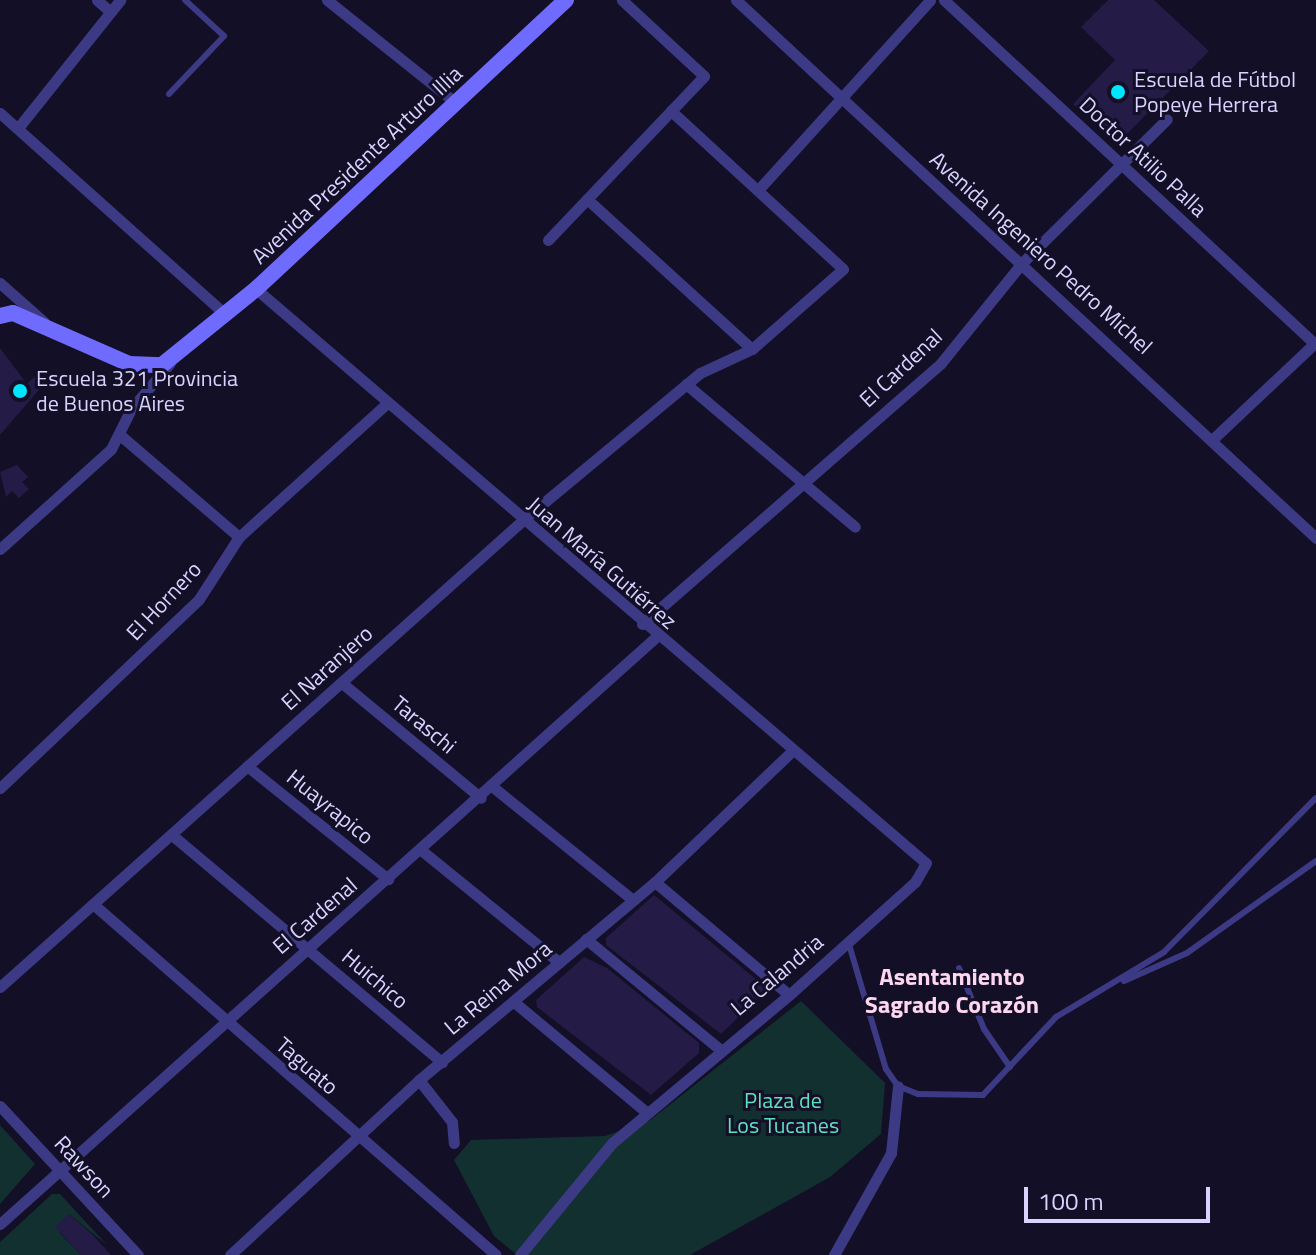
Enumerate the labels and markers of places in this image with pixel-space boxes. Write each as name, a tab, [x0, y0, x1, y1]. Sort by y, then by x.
place label: Escuela de Fútbol Popeye Herrera	[1134, 66, 1296, 118]
marker: Escuela de Fútbol Popeye Herrera	[1109, 83, 1127, 101]
place label: Escuela 321 Provincia de Buenos Aires	[36, 365, 238, 416]
marker: Escuela 321 Provincia de Buenos Aires	[11, 382, 29, 400]

